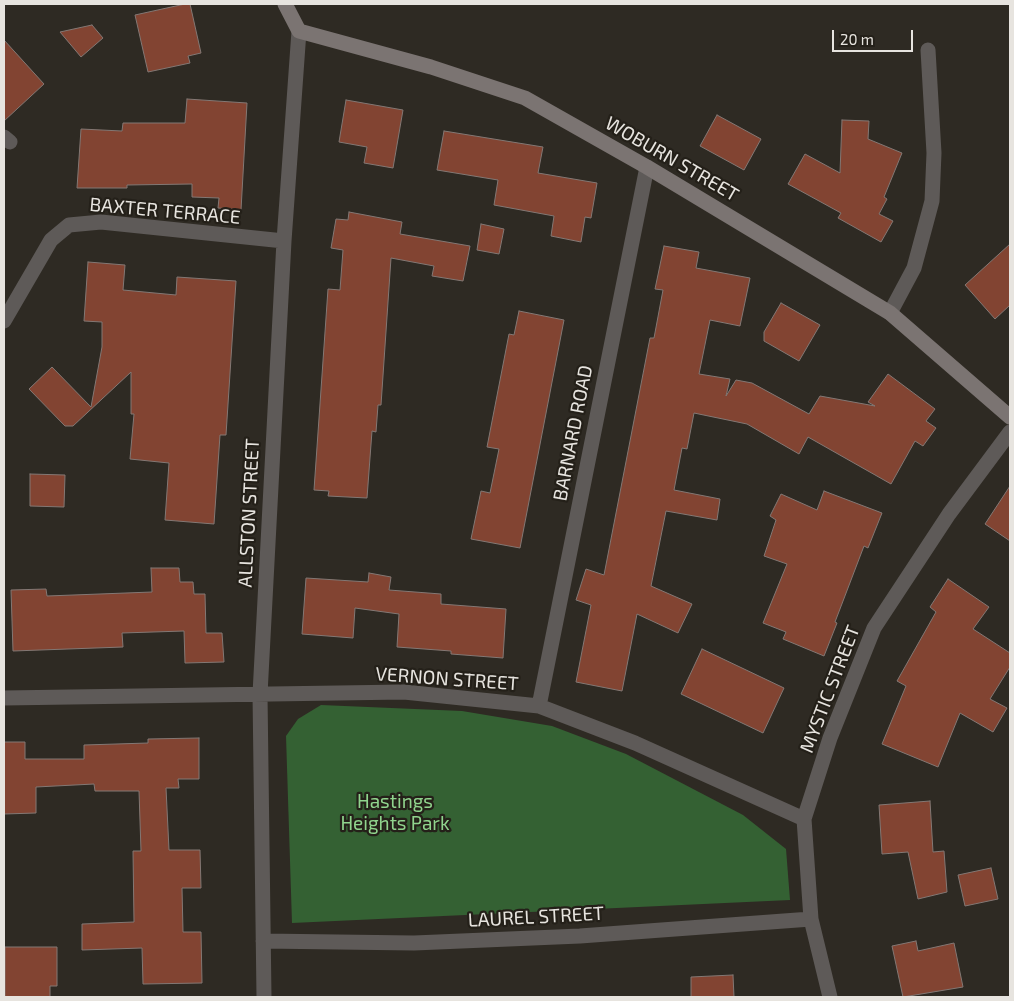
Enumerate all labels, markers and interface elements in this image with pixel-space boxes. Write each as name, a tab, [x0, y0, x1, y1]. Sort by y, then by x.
scale bar	[834, 20, 915, 52]
text: 20 m	[840, 30, 874, 48]
street label: WOBURN STREET	[601, 112, 743, 206]
street label: BAXTER TERRACE	[89, 193, 241, 229]
street label: BARNARD ROAD	[549, 363, 597, 503]
street label: ALLSTON STREET	[234, 438, 264, 588]
street label: MYSTIC STREET	[795, 622, 865, 756]
street label: VERNON STREET	[375, 663, 519, 695]
park label: Hastings Heights Park	[340, 791, 450, 835]
street label: LAUREL STREET	[467, 902, 605, 932]

